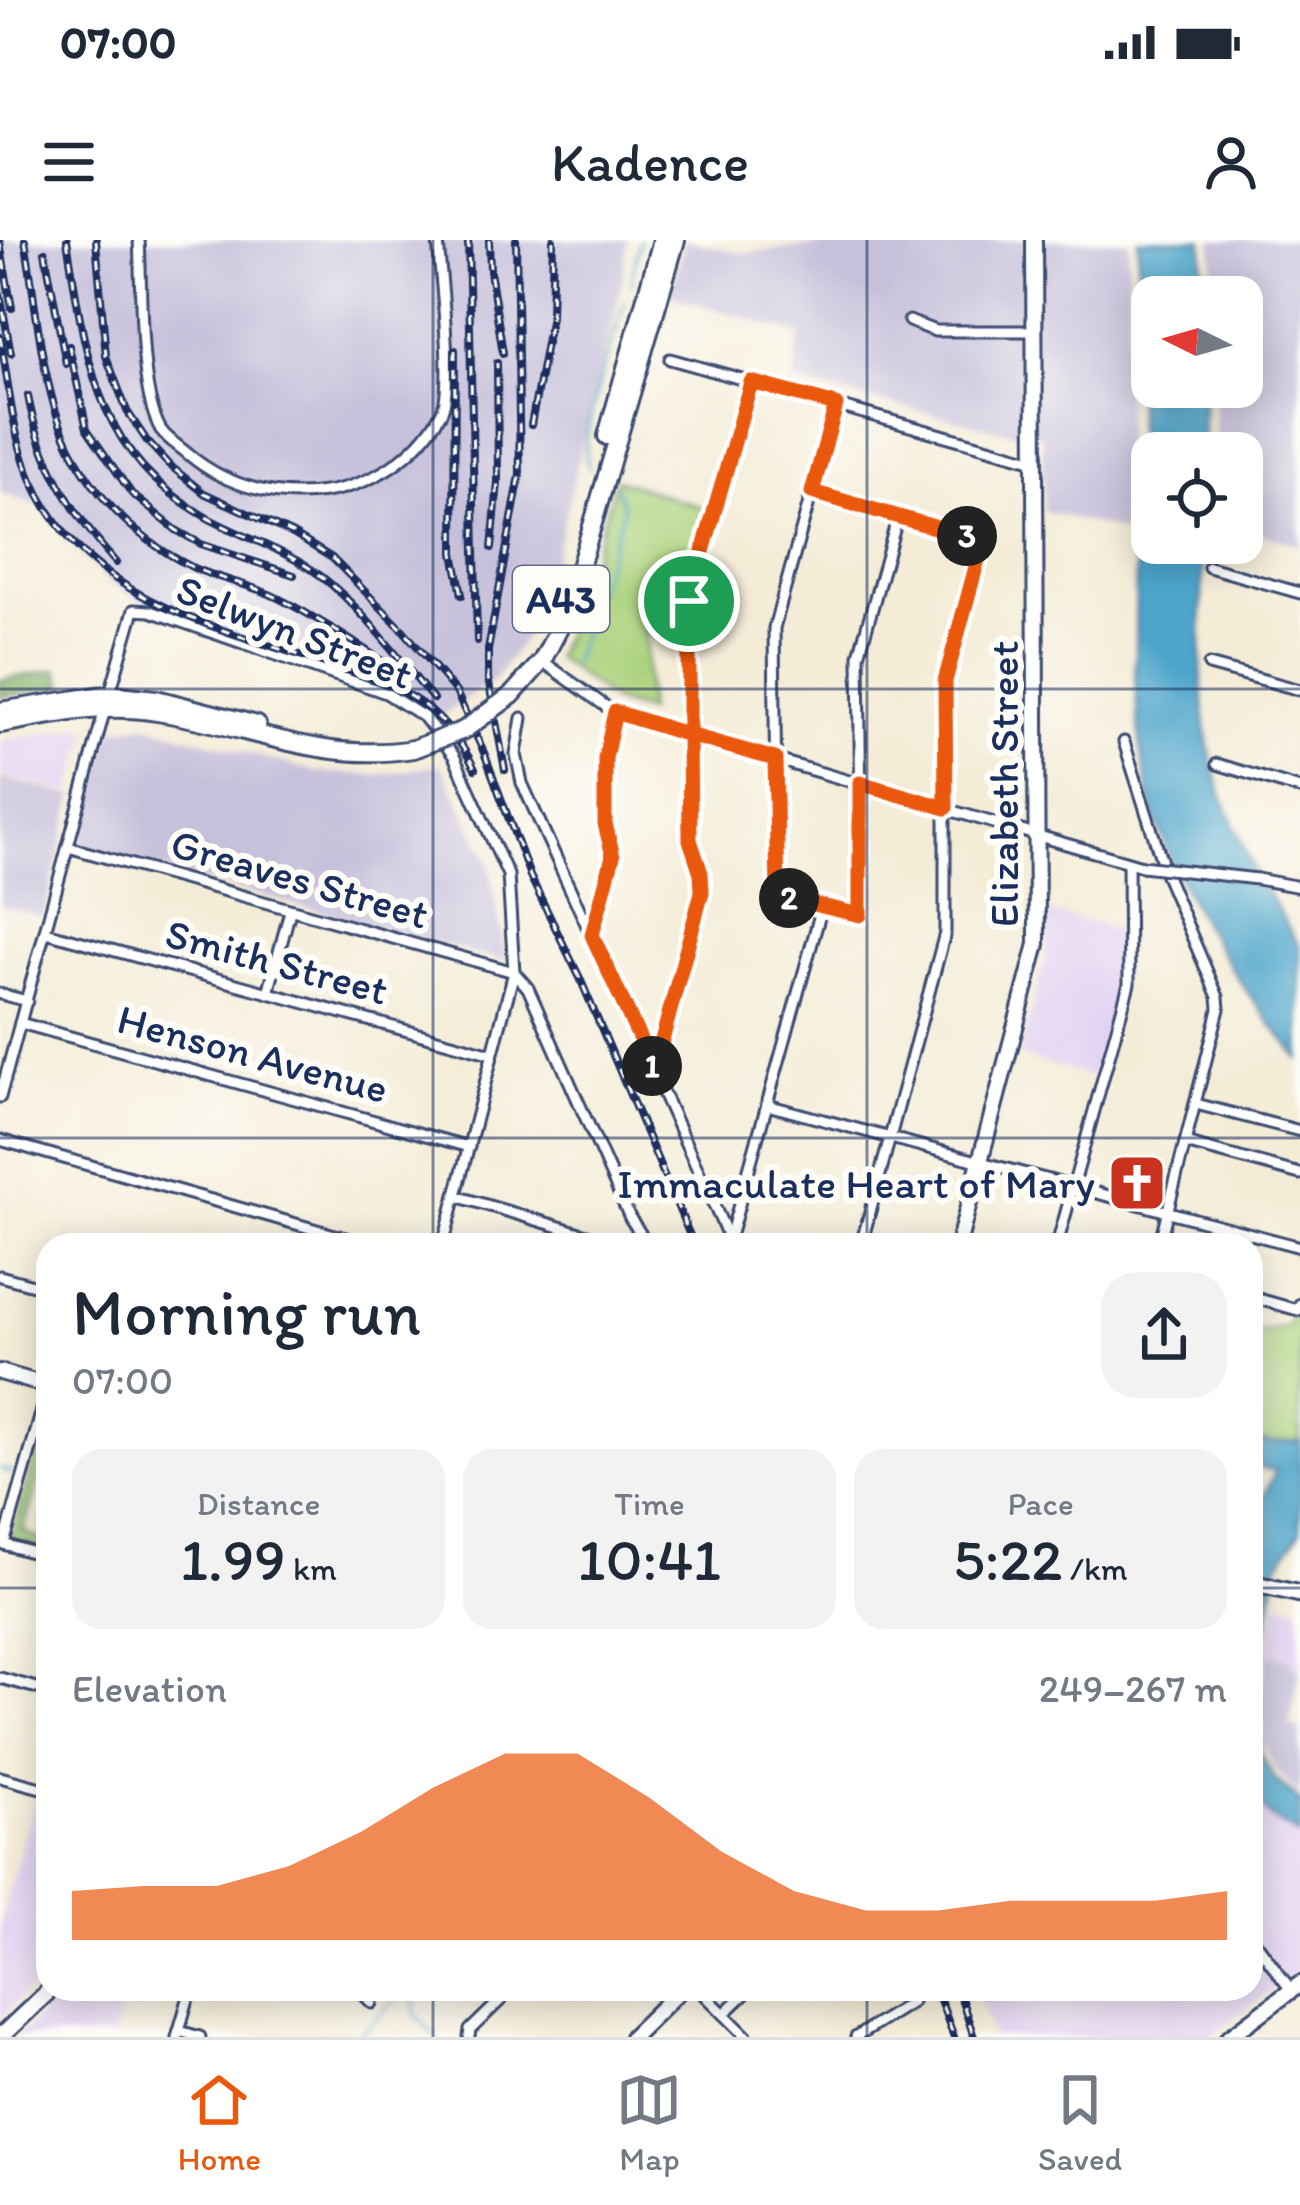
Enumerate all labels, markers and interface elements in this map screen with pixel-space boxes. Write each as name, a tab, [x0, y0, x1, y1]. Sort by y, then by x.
text: 07:00	[60, 15, 177, 69]
icon: menu	[36, 129, 102, 195]
icon: person	[1198, 129, 1264, 195]
text: Kadence	[551, 130, 749, 195]
north arrow	[1131, 276, 1263, 408]
map controls	[1131, 276, 1263, 564]
button: locate	[1131, 432, 1263, 564]
pin: 3	[937, 506, 997, 566]
text: 3	[958, 516, 976, 555]
pin	[638, 550, 740, 652]
street label: Selwyn Street	[169, 563, 420, 700]
road number: A43	[513, 566, 609, 632]
icon: arrive	[656, 568, 722, 634]
street label: Elizabeth Street	[978, 641, 1029, 927]
street label: Greaves Street	[165, 817, 434, 940]
pin: 2	[759, 868, 819, 928]
text: 2	[780, 878, 798, 917]
street label: Smith Street	[160, 907, 394, 1016]
street label: Henson Avenue	[112, 993, 394, 1114]
pin: 1	[622, 1036, 682, 1096]
text: 1	[644, 1046, 660, 1085]
church icon: Immaculate Heart of Mary	[1106, 1152, 1168, 1214]
place label: Immaculate Heart of Mary	[617, 1158, 1095, 1209]
text: Morning run	[72, 1272, 421, 1352]
button: share	[1101, 1272, 1227, 1398]
text: 07:00	[72, 1357, 173, 1404]
text: Distance	[197, 1484, 320, 1523]
text: Time	[614, 1484, 685, 1523]
text: Pace	[1007, 1484, 1074, 1523]
text: 1.99	[180, 1523, 286, 1595]
text: 10:41	[578, 1523, 721, 1595]
text: 5:22	[953, 1523, 1063, 1595]
text: km	[286, 1549, 337, 1588]
text: /km	[1063, 1549, 1128, 1588]
text: Elevation	[72, 1665, 227, 1712]
text: 249–267 m	[1039, 1665, 1227, 1712]
tab: Home	[178, 2067, 261, 2178]
tab: Map	[616, 2067, 682, 2178]
tab: Saved	[1038, 2067, 1122, 2178]

